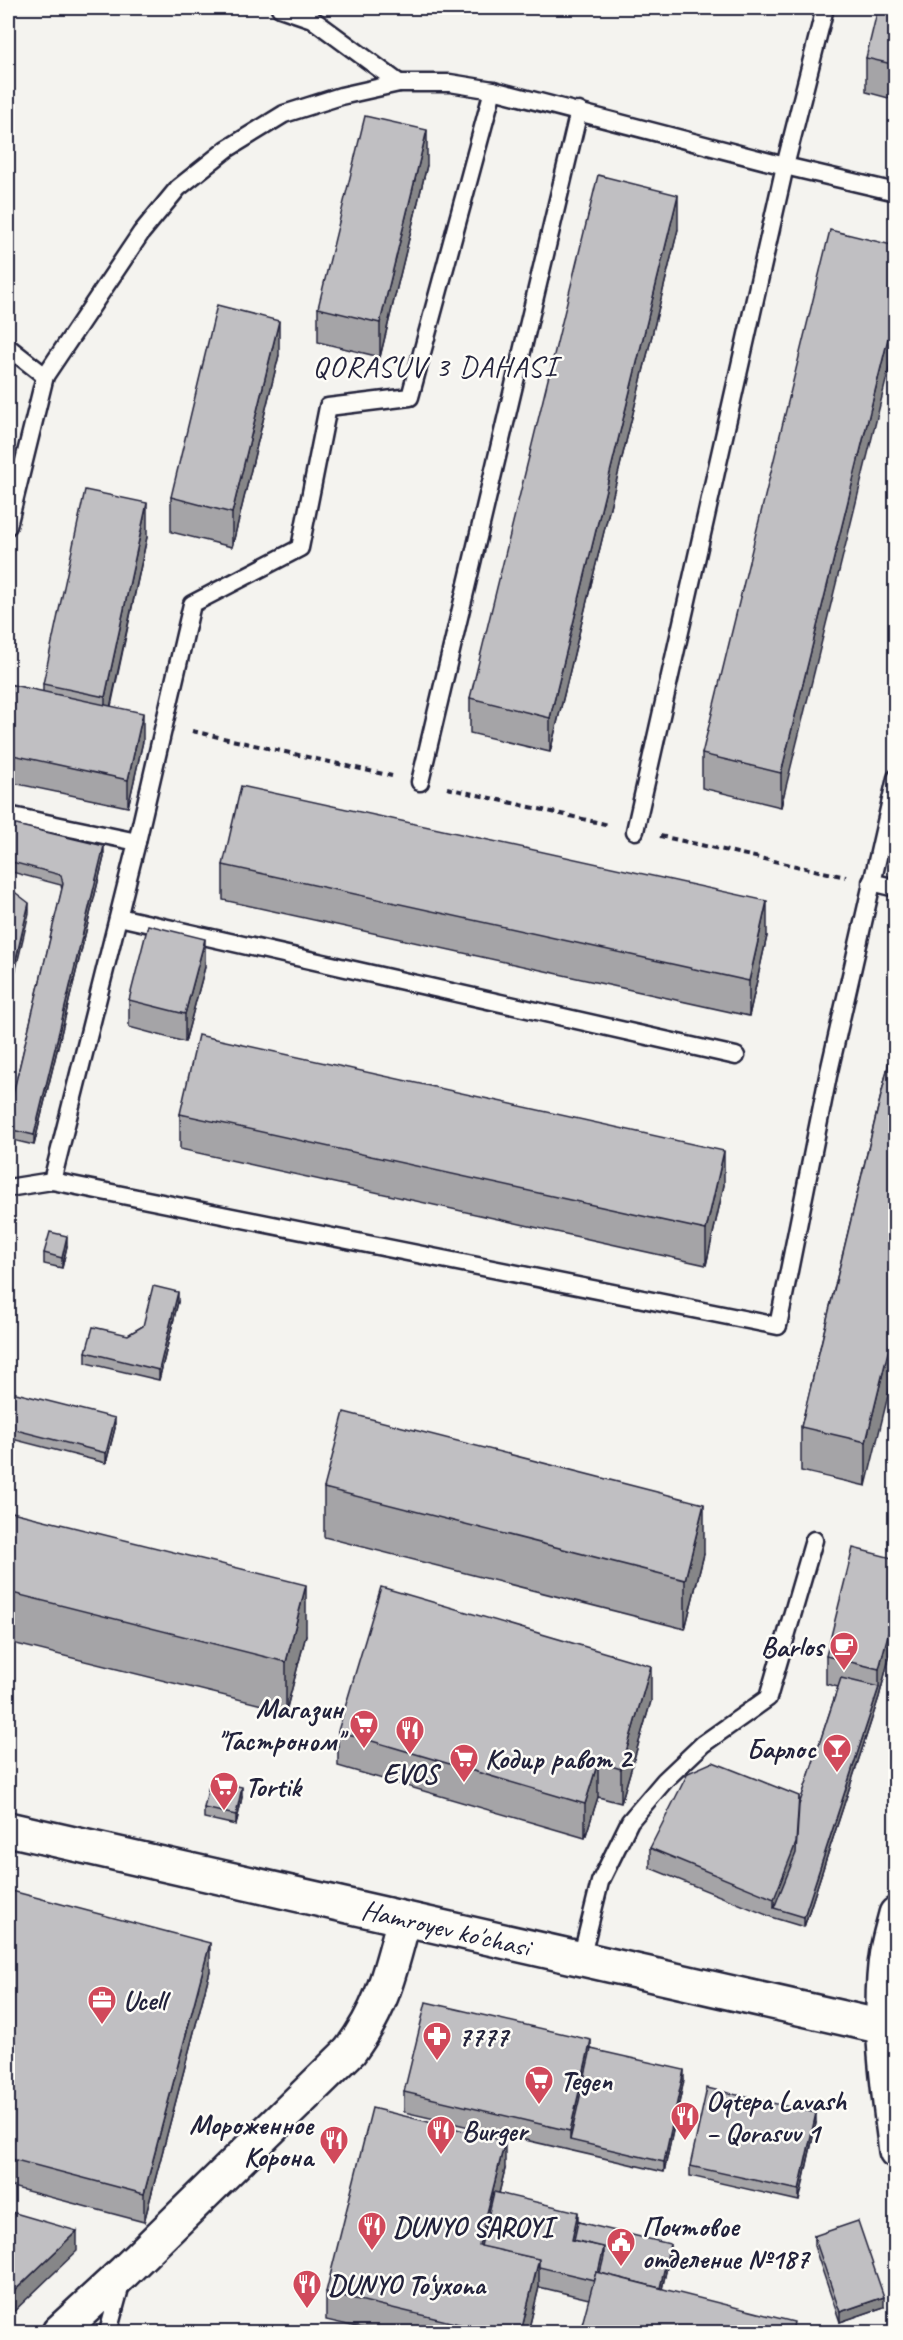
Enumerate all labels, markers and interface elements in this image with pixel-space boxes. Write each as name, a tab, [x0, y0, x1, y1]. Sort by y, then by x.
district label: QORASUV 3 DAHASI	[313, 347, 563, 385]
place label: Barlos	[761, 1629, 826, 1664]
cafe icon: Barlos	[828, 1630, 860, 1672]
place label: Магазин "Гастроном"	[217, 1691, 349, 1758]
supermarket icon: Магазин "Гастроном"	[348, 1708, 380, 1750]
restaurant icon: EVOS	[394, 1714, 426, 1756]
place label: Барлос	[746, 1731, 817, 1766]
bar icon: Барлос	[821, 1732, 853, 1774]
place label: Кодир равот 2	[485, 1741, 634, 1776]
supermarket icon: Кодир равот 2	[448, 1742, 480, 1784]
place label: EVOS	[383, 1756, 442, 1791]
place label: Tortik	[245, 1769, 303, 1804]
supermarket icon: Tortik	[208, 1770, 240, 1812]
street label: Hamroyev ko'chasi	[359, 1892, 537, 1965]
place label: Ucell	[123, 1983, 171, 2018]
office icon: Ucell	[86, 1984, 118, 2026]
place label: 7777	[458, 2019, 510, 2054]
pharmacy icon: 7777	[421, 2020, 453, 2062]
place label: Tegen	[560, 2063, 613, 2098]
supermarket icon: Tegen	[523, 2064, 555, 2106]
place label: Oqtepa Lavash – Qorasuv 1	[706, 2083, 847, 2150]
restaurant icon: Oqtepa Lavash – Qorasuv 1	[669, 2100, 701, 2142]
place label: Мороженное Корона	[189, 2107, 316, 2174]
place label: Burger	[462, 2113, 530, 2148]
restaurant icon: Burger	[425, 2114, 457, 2156]
restaurant icon: Мороженное Корона	[318, 2124, 350, 2166]
place label: DUNYO SAROYI	[393, 2209, 558, 2244]
place label: Почтовое отделение №187	[642, 2209, 811, 2276]
restaurant icon: DUNYO SAROYI	[356, 2210, 388, 2252]
public building icon: Почтовое отделение №187	[605, 2226, 637, 2268]
place label: DUNYO To‘yxona	[328, 2267, 488, 2302]
restaurant icon: DUNYO To‘yxona	[291, 2268, 323, 2310]

